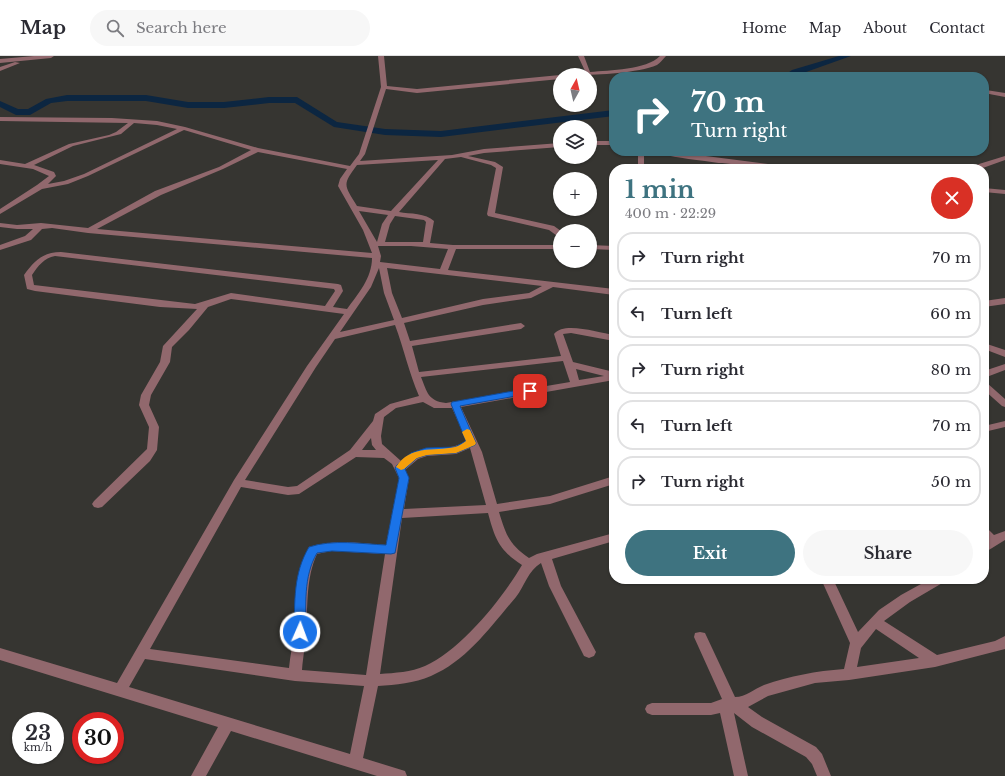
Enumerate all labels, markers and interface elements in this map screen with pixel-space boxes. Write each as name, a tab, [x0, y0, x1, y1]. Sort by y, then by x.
search box	[90, 10, 370, 46]
text: Map	[20, 16, 66, 39]
icon: search	[104, 17, 126, 39]
text: Search here	[136, 18, 227, 37]
text: Home	[742, 19, 787, 37]
text: Map	[809, 19, 841, 37]
text: About	[863, 19, 907, 37]
text: Contact	[929, 19, 985, 37]
north arrow	[553, 68, 597, 112]
map controls	[553, 68, 597, 268]
text: 70 m	[691, 85, 765, 120]
icon: right	[625, 88, 677, 140]
button: layers	[553, 120, 597, 164]
text: Turn right	[691, 120, 787, 142]
button: +	[553, 172, 597, 216]
text: 1 min	[625, 175, 695, 204]
button: close	[931, 177, 973, 219]
text: 400 m · 22:29	[625, 205, 716, 222]
button: −	[553, 224, 597, 268]
icon: right	[627, 246, 649, 268]
text: Turn right	[661, 248, 744, 267]
text: 70 m	[932, 248, 971, 267]
icon: left	[627, 302, 649, 324]
text: Turn left	[661, 304, 732, 323]
text: 60 m	[930, 304, 971, 323]
icon: right	[627, 358, 649, 380]
text: Turn right	[661, 360, 744, 379]
text: 80 m	[931, 360, 971, 379]
pin	[513, 374, 547, 408]
icon: arrive	[519, 380, 541, 402]
icon: left	[627, 414, 649, 436]
text: Turn left	[661, 416, 732, 435]
text: 70 m	[932, 416, 971, 435]
icon: right	[627, 470, 649, 492]
text: Turn right	[661, 472, 744, 491]
text: 50 m	[931, 472, 971, 491]
button: Exit	[625, 530, 795, 576]
button: Share	[803, 530, 973, 576]
position arrow	[279, 611, 321, 653]
speed limit sign: 30	[72, 712, 124, 764]
text: 23	[25, 721, 51, 745]
text: km/h	[24, 741, 52, 754]

